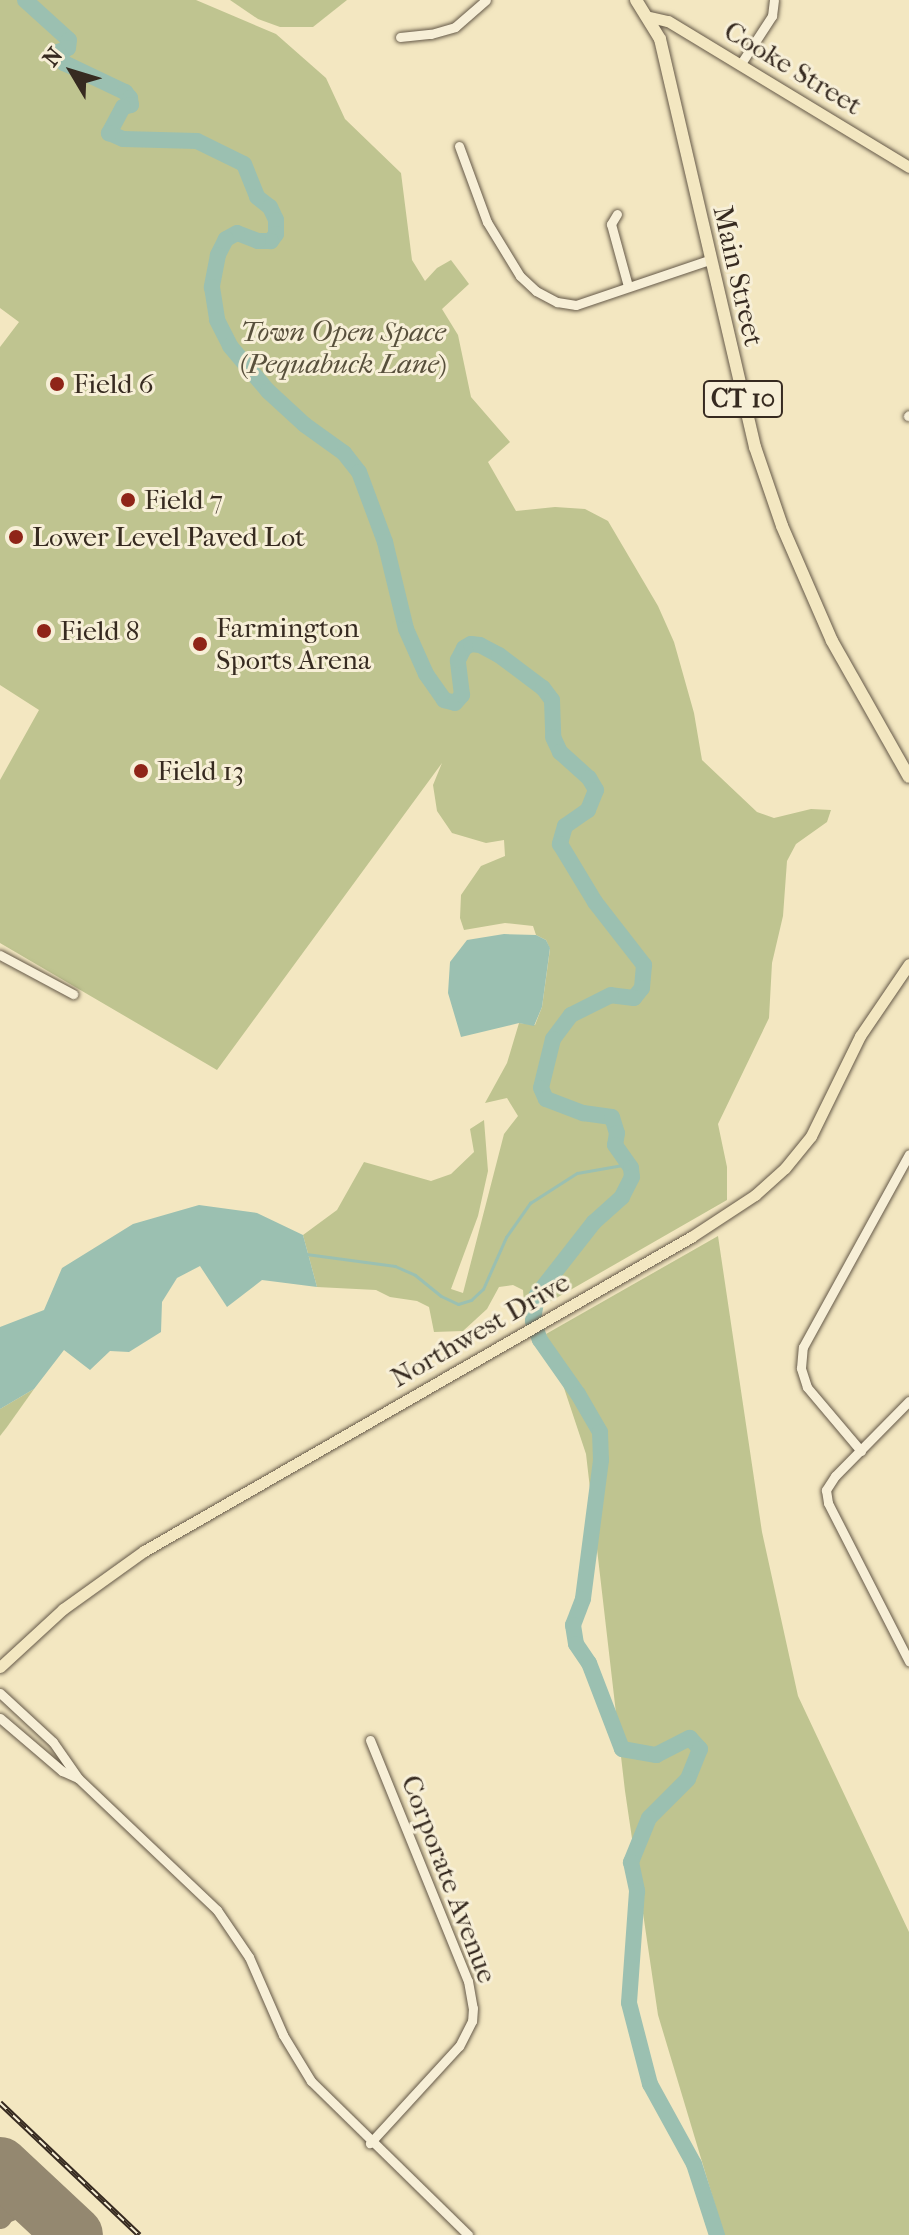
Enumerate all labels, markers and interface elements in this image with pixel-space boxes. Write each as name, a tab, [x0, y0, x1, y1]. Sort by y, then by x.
street label: Cooke Street	[718, 14, 868, 122]
north arrow	[32, 32, 112, 112]
text: N	[38, 43, 68, 72]
street label: Main Street	[706, 203, 770, 349]
park label: Town Open Space (Pequabuck Lane)	[240, 315, 446, 381]
place label: Field 6	[73, 367, 154, 401]
marker: Field 6	[48, 375, 66, 393]
road number: CT 10	[701, 377, 785, 421]
place label: Field 7	[144, 483, 223, 517]
marker: Field 7	[119, 491, 137, 509]
place label: Lower Level Paved Lot	[32, 520, 305, 554]
marker: Lower Level Paved Lot	[7, 528, 25, 546]
place label: Farmington Sports Arena	[216, 611, 371, 677]
place label: Field 8	[60, 614, 140, 648]
marker: Field 8	[35, 622, 53, 640]
marker: Farmington Sports Arena	[191, 635, 209, 653]
place label: Field 13	[157, 754, 244, 788]
marker: Field 13	[132, 762, 150, 780]
street label: Northwest Drive	[385, 1265, 575, 1395]
street label: Corporate Avenue	[394, 1770, 504, 1988]

